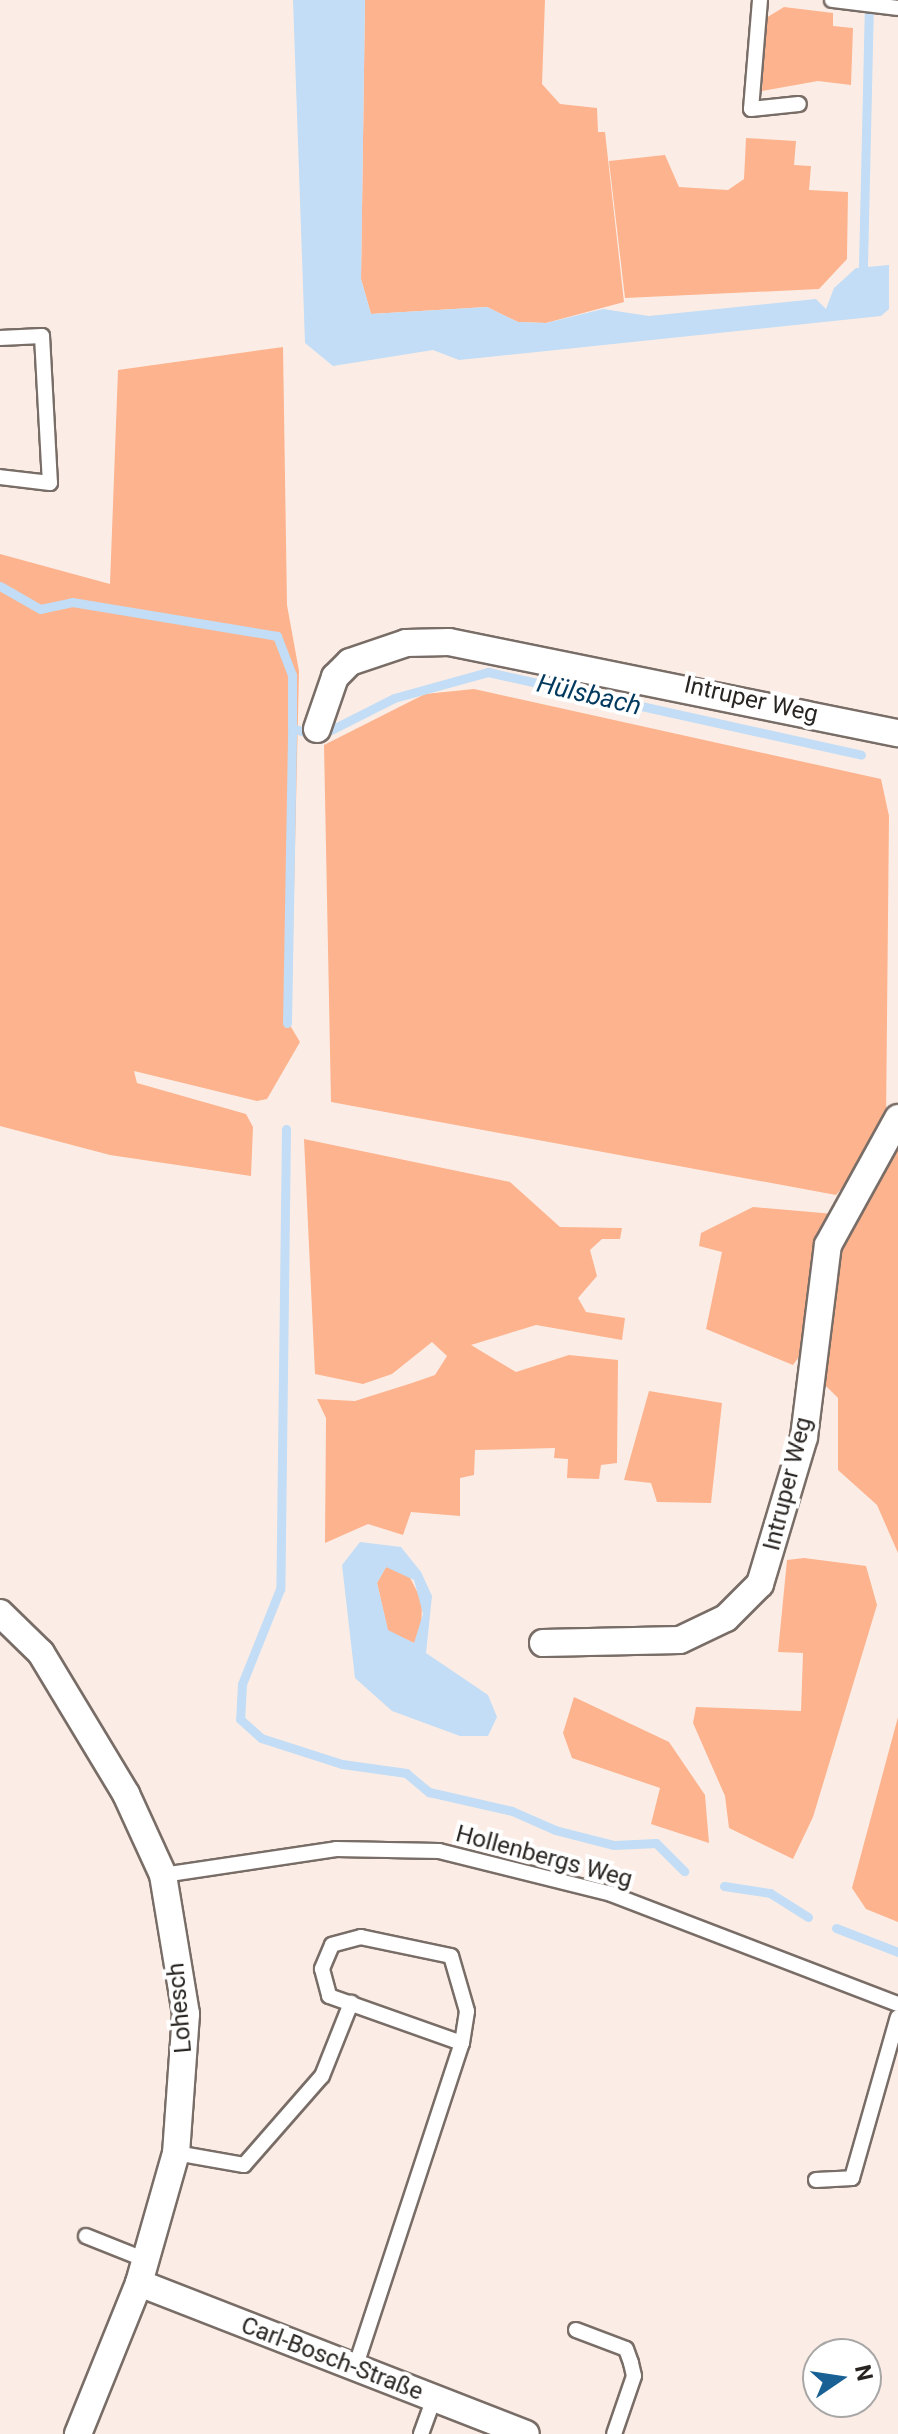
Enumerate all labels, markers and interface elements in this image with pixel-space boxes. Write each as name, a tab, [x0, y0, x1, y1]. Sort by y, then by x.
water label: Hülsbach	[534, 668, 644, 722]
street label: Intruper Weg	[681, 671, 821, 729]
street label: Intruper Weg	[758, 1414, 818, 1554]
street label: Hollenbergs Weg	[453, 1820, 635, 1894]
street label: Lohesch	[162, 1962, 198, 2054]
street label: Carl-Bosch-Straße	[237, 2311, 427, 2407]
north arrow	[802, 2338, 882, 2418]
text: N	[850, 2363, 878, 2383]

